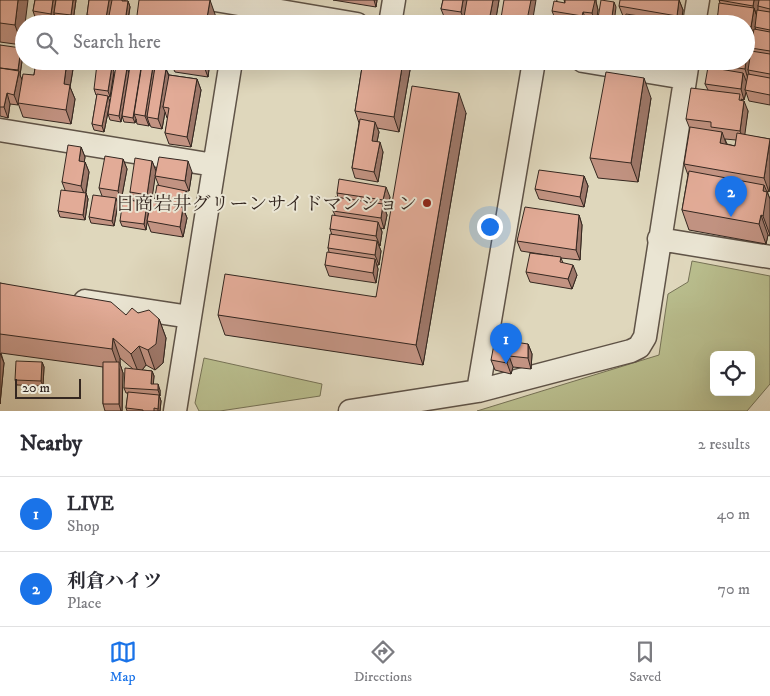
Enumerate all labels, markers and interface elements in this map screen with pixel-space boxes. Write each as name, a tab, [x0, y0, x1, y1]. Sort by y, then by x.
search box	[15, 15, 755, 70]
icon: search	[33, 29, 61, 57]
text: Search here	[73, 31, 161, 54]
pin: 2	[715, 176, 747, 217]
place label: 日商岩井グリーンサイドマンション	[116, 193, 417, 216]
marker: 日商岩井グリーンサイドマンション	[421, 197, 433, 209]
your location	[477, 214, 503, 240]
pin: 1	[490, 323, 522, 364]
map controls	[710, 351, 755, 396]
button: locate	[710, 351, 755, 396]
scale bar	[15, 376, 81, 399]
text: 20 m	[22, 379, 50, 397]
text: Nearby	[20, 431, 82, 457]
text: 2 results	[698, 434, 750, 454]
text: LIVE	[67, 493, 114, 516]
text: 1	[33, 504, 39, 524]
text: 40 m	[717, 504, 750, 524]
text: Shop	[67, 516, 100, 536]
text: 利倉ハイツ	[67, 570, 162, 593]
text: 2	[32, 579, 40, 599]
text: 70 m	[718, 579, 750, 599]
text: Place	[67, 593, 101, 613]
tab: Map	[109, 638, 137, 686]
tab: Directions	[354, 638, 412, 686]
tab: Saved	[629, 638, 661, 686]

